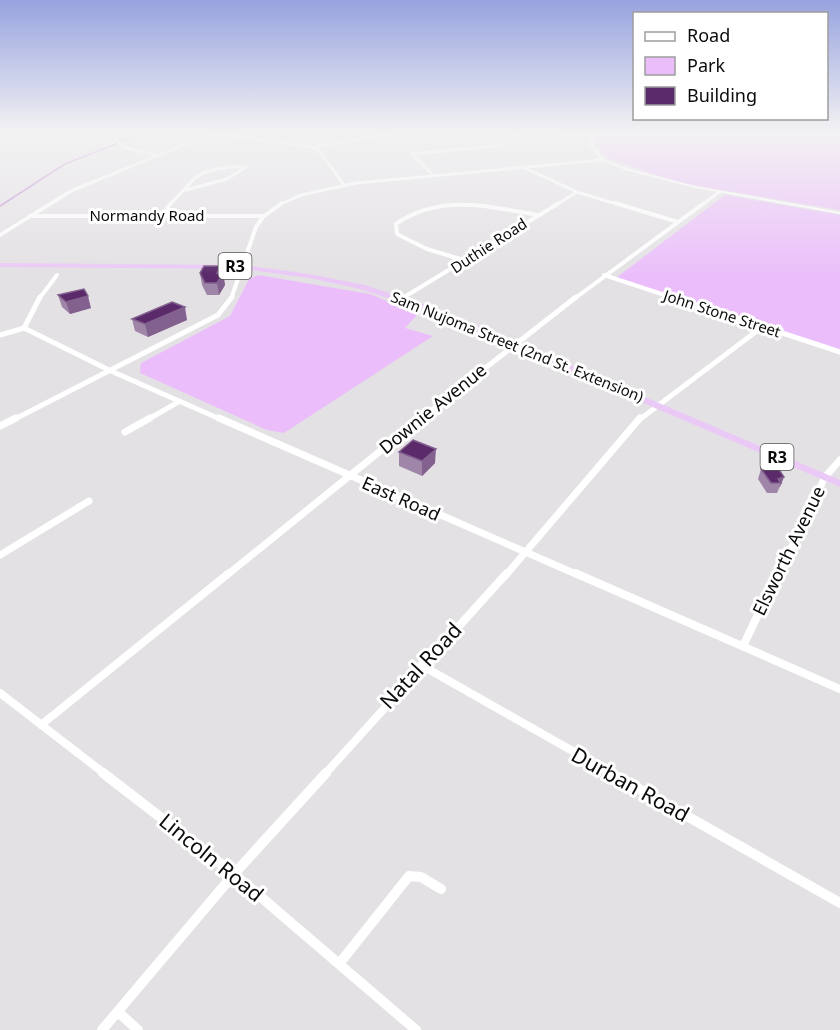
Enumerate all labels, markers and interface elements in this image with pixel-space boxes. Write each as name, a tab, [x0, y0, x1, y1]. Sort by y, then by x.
legend	[633, 12, 828, 120]
text: Road	[687, 23, 730, 47]
text: Park	[687, 53, 725, 77]
text: Building	[687, 83, 757, 107]
street label: Normandy Road	[89, 205, 205, 225]
street label: Duthie Road	[446, 213, 530, 277]
road number: R3	[218, 253, 252, 279]
street label: John Stone Street	[659, 284, 784, 342]
street label: Sam Nujoma Street (2nd St. Extension)	[388, 286, 647, 406]
street label: Downie Avenue	[374, 357, 491, 459]
road number: R3	[760, 444, 794, 470]
street label: East Road	[359, 470, 444, 526]
street label: Elsworth Avenue	[746, 482, 830, 619]
street label: Natal Road	[373, 616, 467, 715]
street label: Durban Road	[567, 740, 694, 828]
street label: Lincoln Road	[154, 807, 270, 908]

